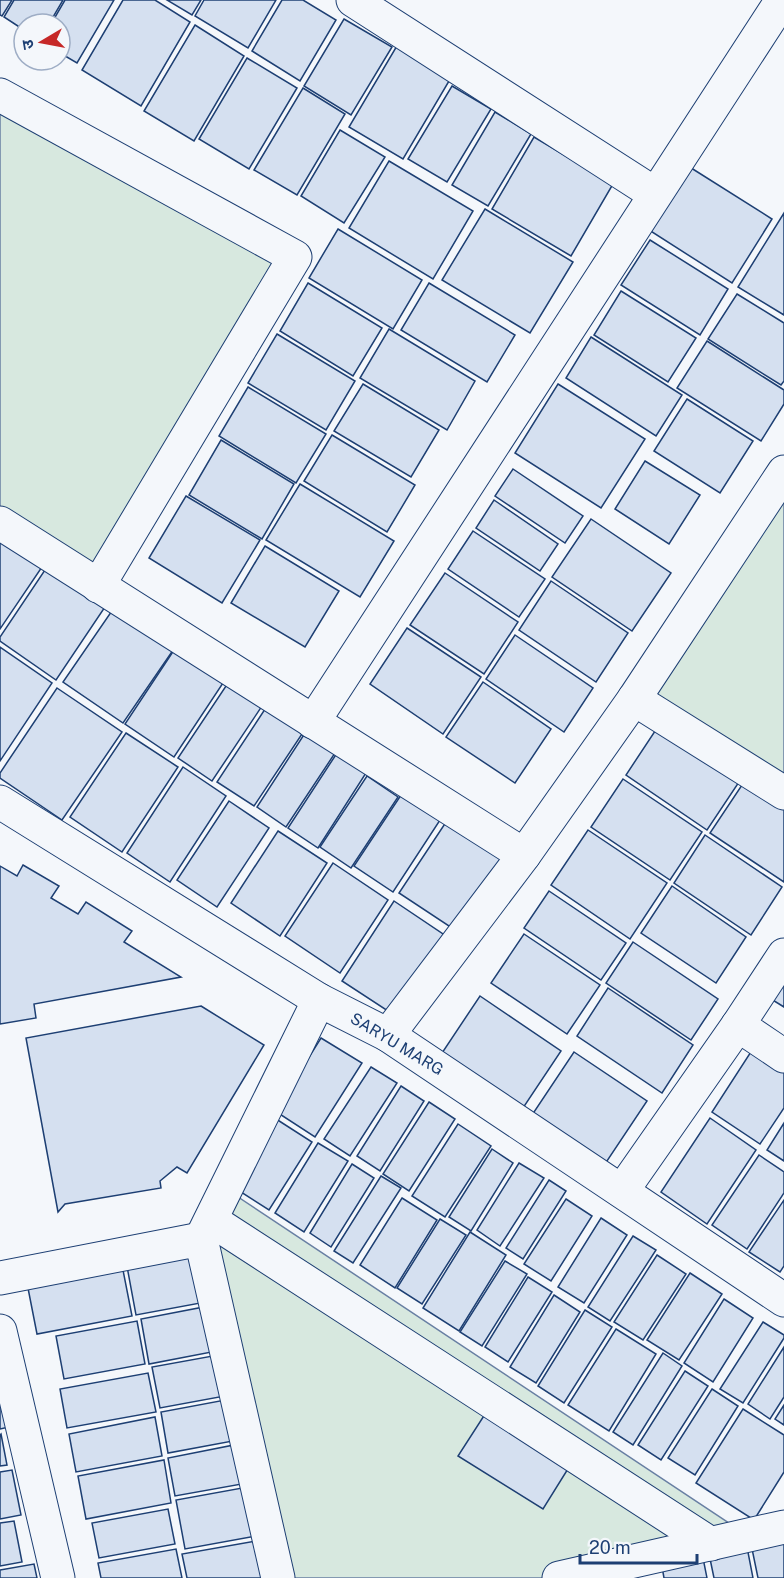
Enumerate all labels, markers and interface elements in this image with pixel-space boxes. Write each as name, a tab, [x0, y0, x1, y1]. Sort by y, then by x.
north arrow	[12, 12, 72, 72]
text: उ	[17, 38, 38, 51]
street label: SARYU MARG	[347, 1009, 447, 1079]
scale bar	[580, 1527, 697, 1565]
text: 20 m	[589, 1537, 631, 1558]

